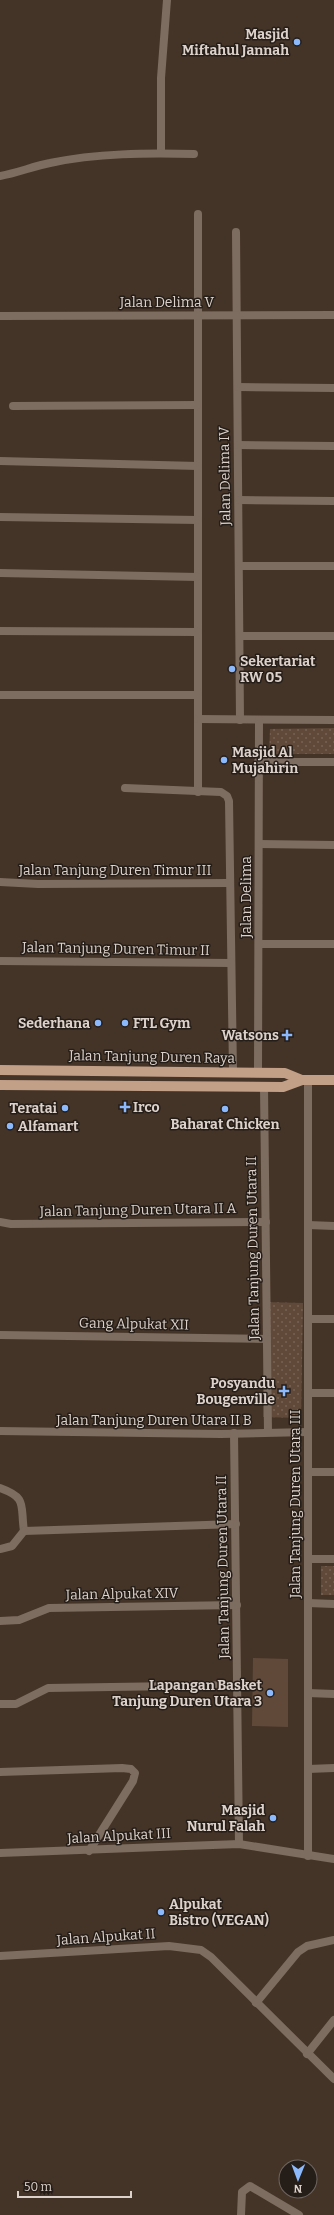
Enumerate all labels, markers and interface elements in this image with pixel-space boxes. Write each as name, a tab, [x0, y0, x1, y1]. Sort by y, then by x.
place label: Masjid Miftahul Jannah	[182, 26, 290, 59]
marker: Masjid Miftahul Jannah	[292, 37, 302, 47]
street label: Jalan Delima V	[119, 294, 215, 311]
street label: Jalan Delima IV	[216, 426, 234, 527]
place label: Sekertariat RW 05	[240, 653, 316, 686]
marker: Sekertariat RW 05	[227, 664, 237, 674]
place label: Masjid Al Mujahirin	[232, 744, 298, 777]
marker: Masjid Al Mujahirin	[219, 755, 229, 765]
street label: Jalan Delima	[238, 856, 255, 939]
street label: Jalan Tanjung Duren Timur III	[18, 862, 211, 879]
street label: Jalan Tanjung Duren Timur II	[21, 939, 210, 959]
place label: Sederhana	[18, 1015, 90, 1032]
place label: FTL Gym	[133, 1015, 191, 1032]
marker: Sederhana	[93, 1018, 103, 1028]
marker: FTL Gym	[120, 1018, 130, 1028]
place label: Watsons	[222, 1027, 279, 1044]
marker: Watsons	[282, 1030, 292, 1040]
street label: Jalan Tanjung Duren Raya	[68, 1047, 235, 1067]
place label: Irco	[133, 1099, 159, 1116]
place label: Teratai	[10, 1100, 58, 1117]
marker: Irco	[120, 1102, 130, 1112]
marker: Teratai	[60, 1103, 70, 1113]
marker: Baharat Chicken	[220, 1104, 230, 1114]
place label: Baharat Chicken	[170, 1116, 280, 1133]
place label: Alfamart	[18, 1118, 79, 1135]
marker: Alfamart	[5, 1121, 15, 1131]
street label: Jalan Tanjung Duren Utara II	[243, 1156, 263, 1341]
street label: Jalan Tanjung Duren Utara II A	[39, 1200, 236, 1220]
street label: Gang Alpukat XII	[79, 1315, 189, 1333]
place label: Posyandu Bougenville	[197, 1375, 275, 1408]
marker: Posyandu Bougenville	[278, 1385, 290, 1397]
street label: Jalan Tanjung Duren Utara III	[287, 1410, 304, 1599]
street label: Jalan Tanjung Duren Utara II B	[55, 1412, 252, 1429]
street label: Jalan Tanjung Duren Utara II	[213, 1475, 233, 1660]
street label: Jalan Alpukat XIV	[65, 1585, 179, 1603]
place label: Lapangan Basket Tanjung Duren Utara 3	[112, 1677, 262, 1710]
marker: Lapangan Basket Tanjung Duren Utara 3	[265, 1688, 275, 1698]
place label: Masjid Nurul Falah	[187, 1802, 266, 1835]
marker: Masjid Nurul Falah	[268, 1813, 278, 1823]
street label: Jalan Alpukat III	[66, 1825, 171, 1847]
place label: Alpukat Bistro (VEGAN)	[169, 1896, 269, 1929]
marker: Alpukat Bistro (VEGAN)	[156, 1907, 166, 1917]
street label: Jalan Alpukat II	[55, 1925, 156, 1949]
north arrow	[278, 2159, 318, 2199]
scale bar	[18, 2173, 131, 2199]
text: 50 m	[24, 2180, 53, 2194]
text: N	[293, 2182, 302, 2195]

